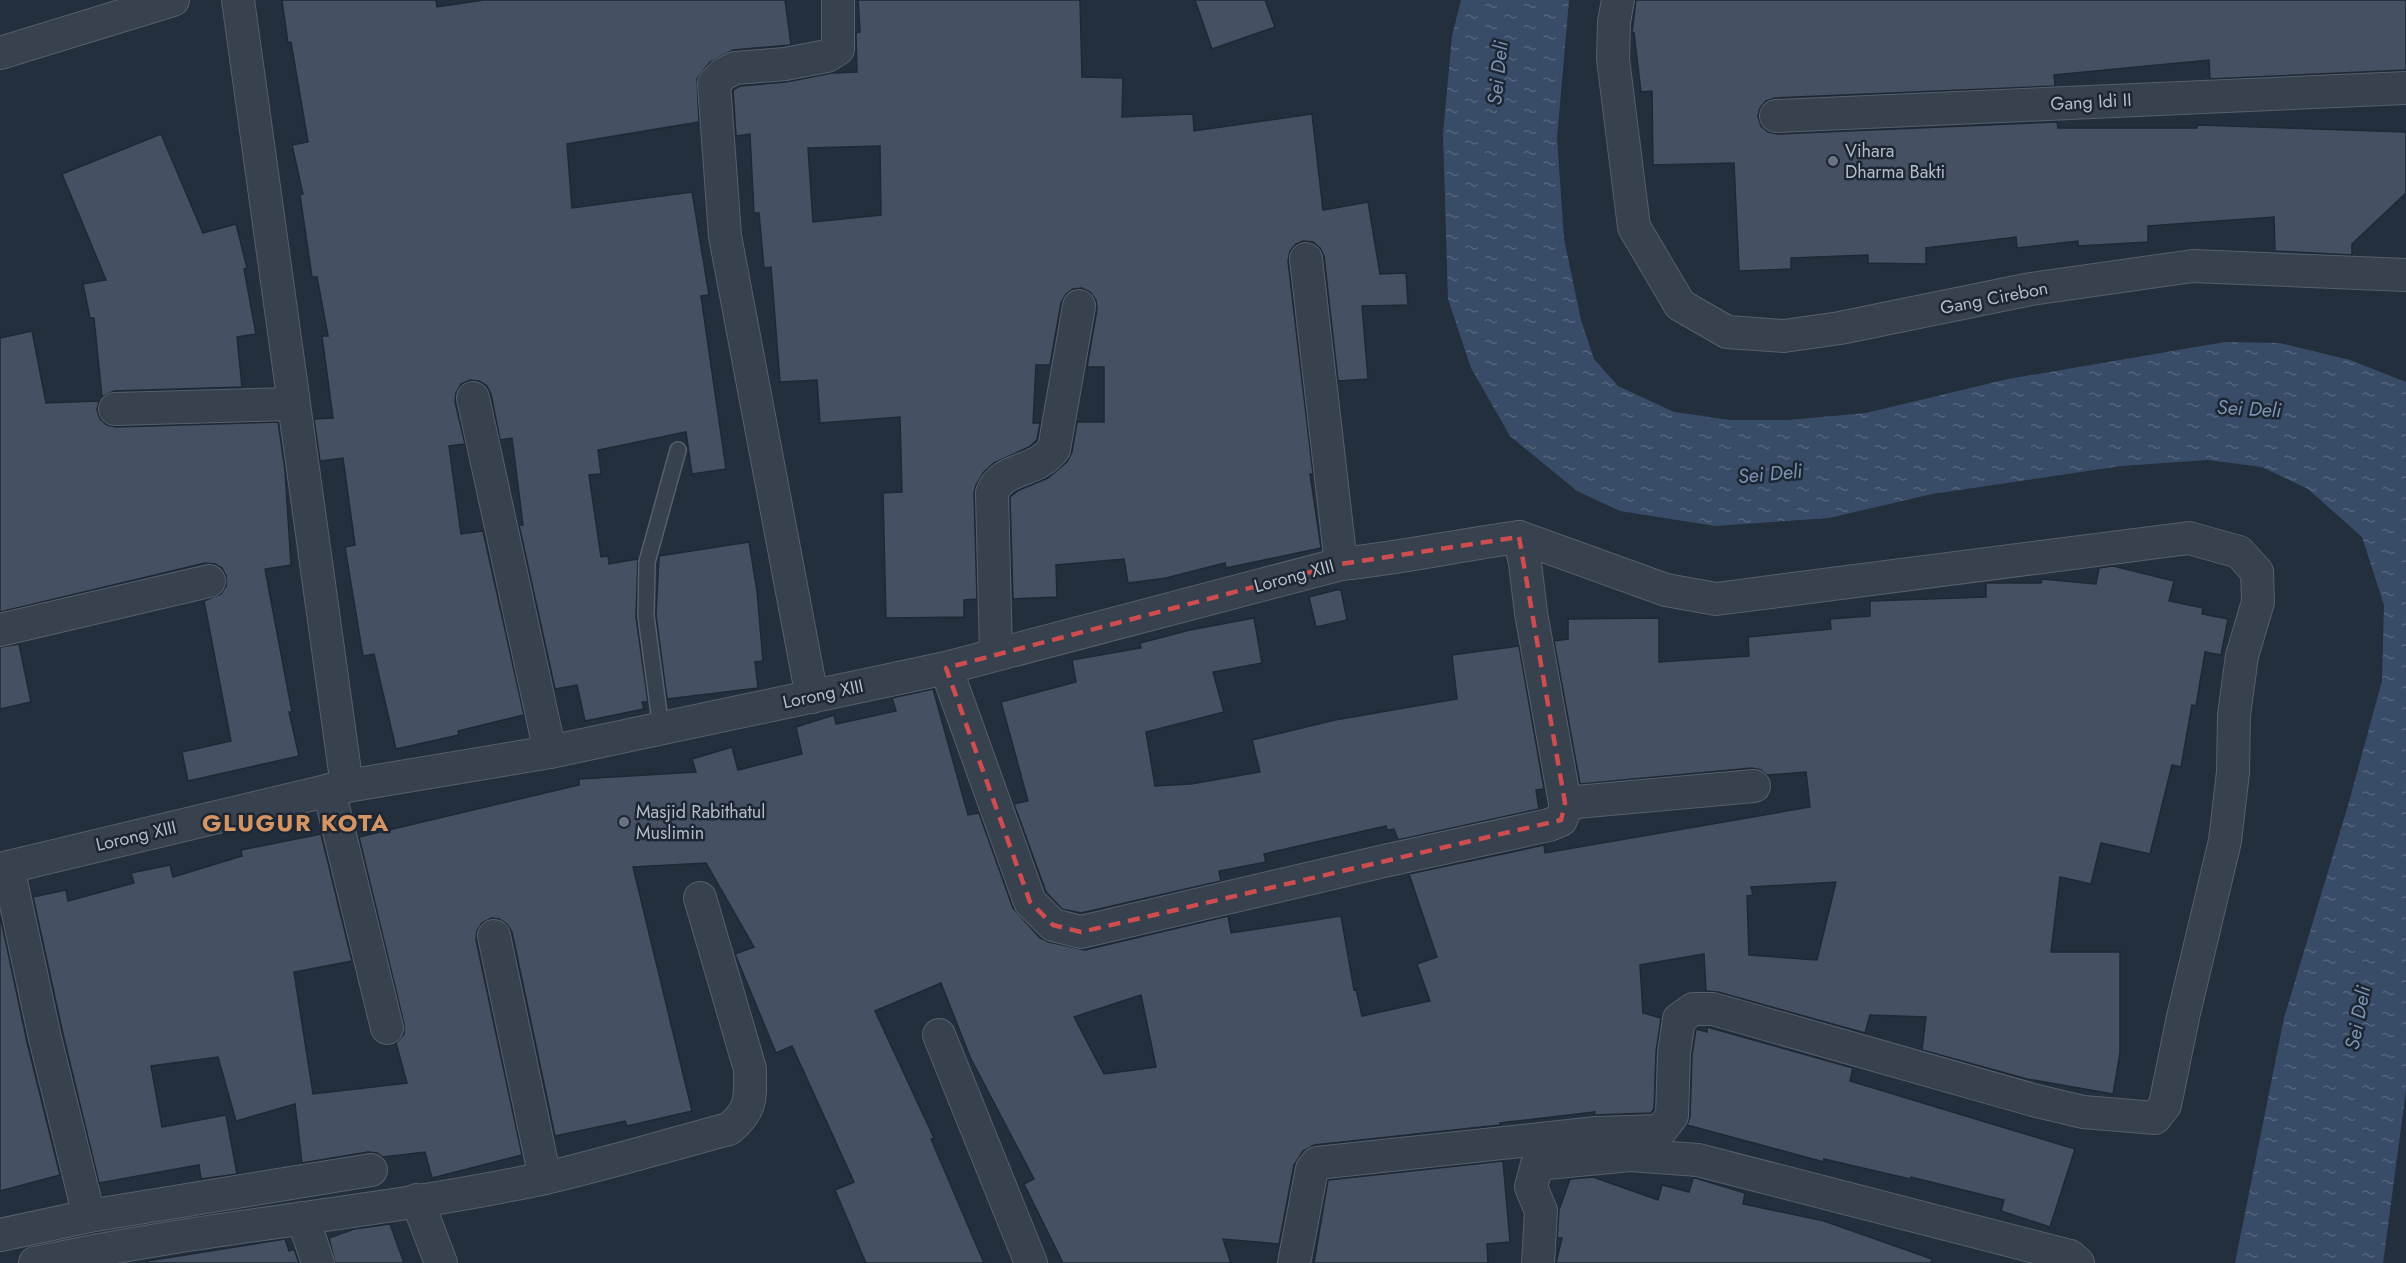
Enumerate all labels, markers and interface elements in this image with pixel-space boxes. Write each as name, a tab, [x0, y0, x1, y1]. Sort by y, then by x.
water label: Sei Deli	[1480, 39, 1516, 107]
street label: Gang Idi II	[2050, 87, 2132, 117]
place label: Vihara Dharma Bakti	[1845, 138, 1945, 185]
marker: Vihara Dharma Bakti	[1826, 154, 1840, 168]
street label: Gang Cirebon	[1938, 275, 2050, 321]
water label: Sei Deli	[2216, 393, 2283, 425]
water label: Sei Deli	[1737, 457, 1804, 491]
street label: Lorong XIII	[1251, 553, 1337, 599]
street label: Lorong XIII	[780, 673, 866, 715]
place label: Masjid Rabithatul Muslimin	[636, 799, 765, 846]
district label: GLUGUR KOTA	[202, 805, 390, 840]
street label: Lorong XIII	[93, 814, 179, 858]
marker: Masjid Rabithatul Muslimin	[617, 815, 631, 829]
water label: Sei Deli	[2338, 983, 2379, 1052]

